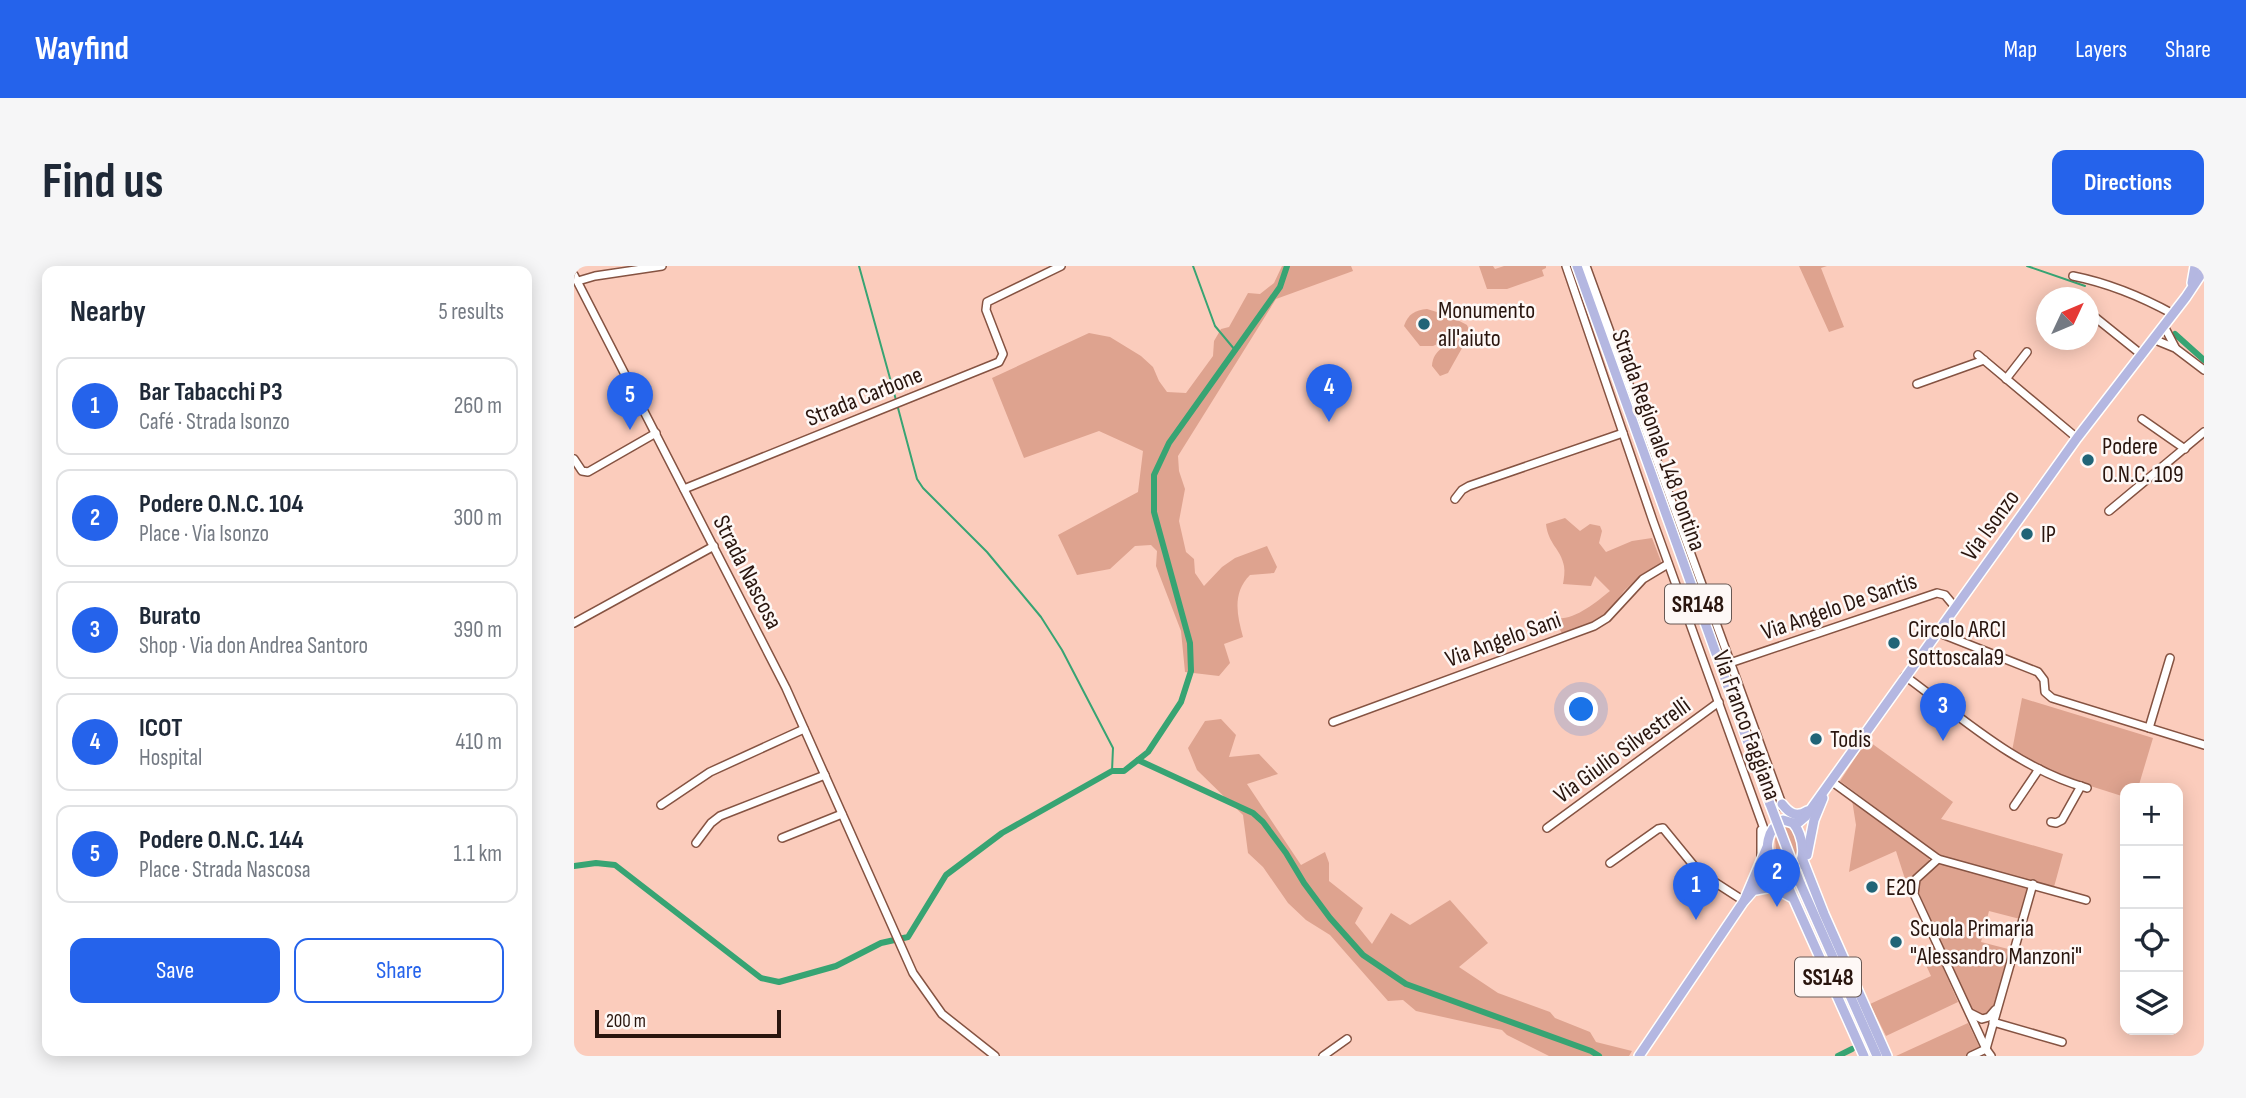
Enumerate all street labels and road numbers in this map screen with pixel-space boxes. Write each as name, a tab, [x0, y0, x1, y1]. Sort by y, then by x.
street label: Strada Regionale 148 Pontina	[1605, 326, 1712, 555]
street label: Strada Carbone	[801, 360, 927, 433]
street label: Via Isonzo	[1955, 484, 2026, 566]
street label: Strada Nascosa	[707, 511, 789, 634]
street label: Via Angelo De Santis	[1758, 566, 1921, 647]
road number: SR148	[1665, 584, 1731, 624]
street label: Via Angelo Sani	[1441, 605, 1565, 674]
street label: Via Franco Faggiana	[1706, 646, 1787, 804]
street label: Via Giulio Silvestrelli	[1548, 691, 1696, 810]
road number: SS148	[1795, 958, 1861, 996]

